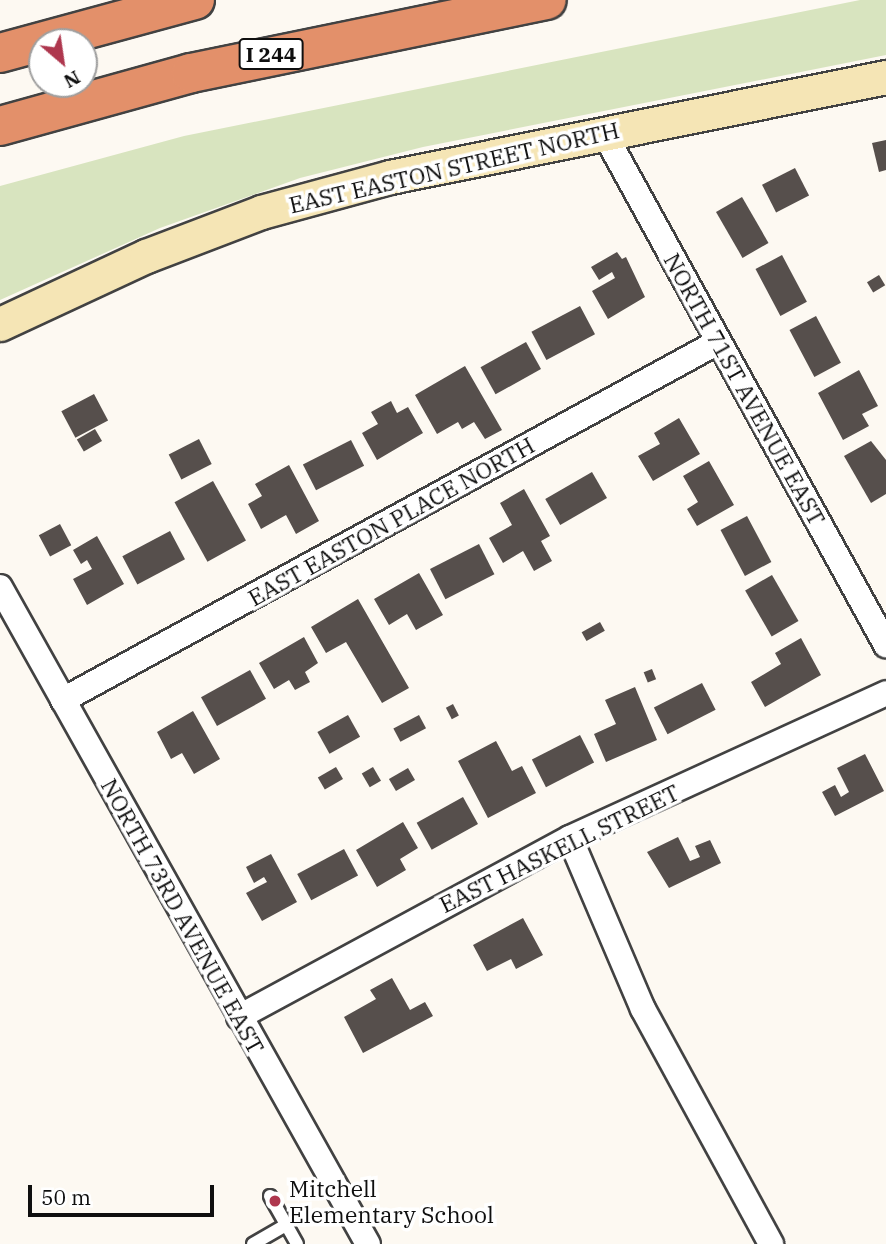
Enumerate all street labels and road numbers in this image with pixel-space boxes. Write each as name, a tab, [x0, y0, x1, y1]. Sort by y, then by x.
road number: I 244	[238, 36, 304, 72]
street label: EAST EASTON STREET NORTH	[286, 116, 622, 218]
street label: NORTH 71ST AVENUE EAST	[658, 248, 832, 530]
street label: EAST EASTON PLACE NORTH	[243, 431, 539, 611]
street label: NORTH 73RD AVENUE EAST	[96, 773, 270, 1059]
street label: EAST HASKELL STREET	[435, 778, 683, 918]

